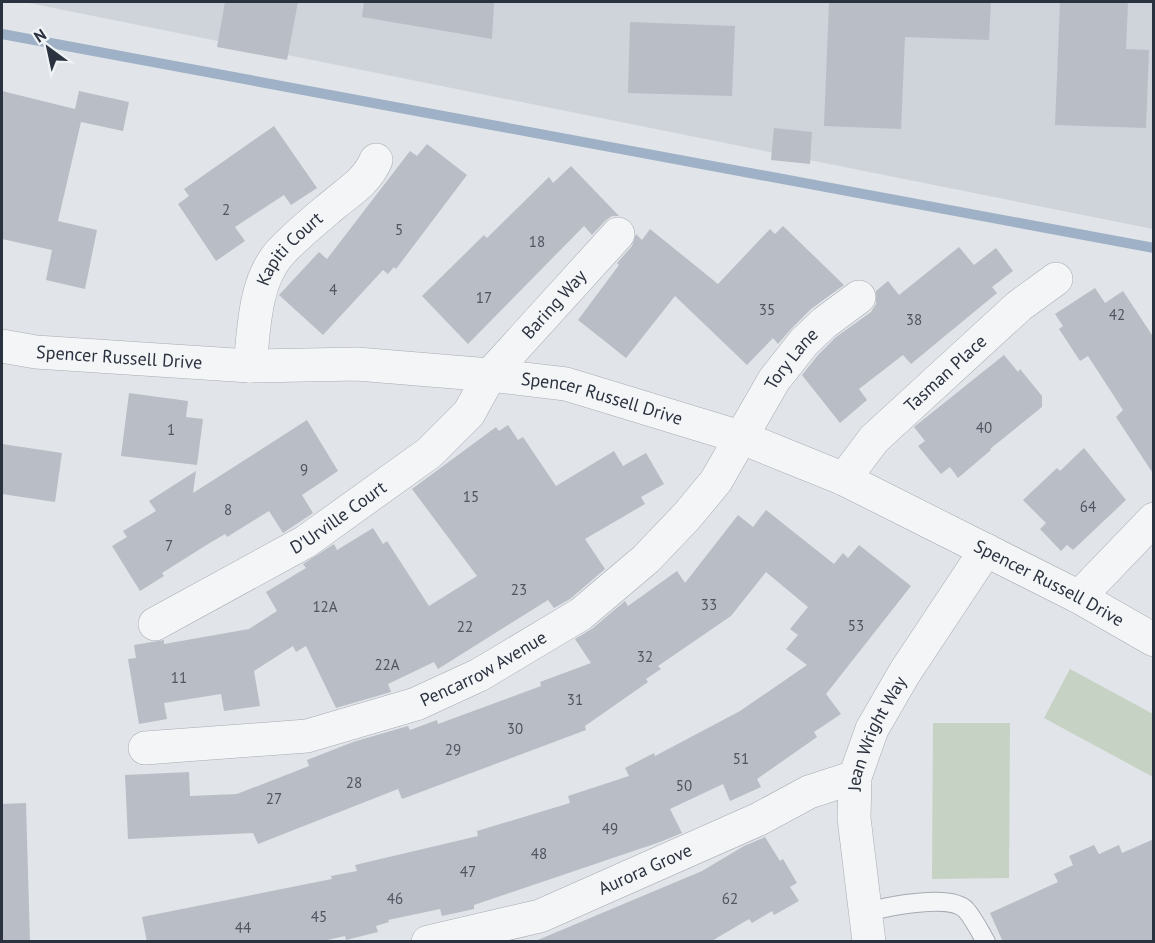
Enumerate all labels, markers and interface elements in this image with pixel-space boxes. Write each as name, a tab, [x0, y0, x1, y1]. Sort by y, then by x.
north arrow	[18, 18, 78, 78]
text: N	[30, 24, 50, 47]
house number: 2	[222, 200, 230, 219]
street label: Kapiti Court	[251, 207, 327, 289]
house number: 5	[395, 220, 403, 239]
house number: 18	[529, 232, 545, 251]
street label: Baring Way	[516, 264, 592, 344]
house number: 4	[329, 280, 337, 299]
house number: 17	[476, 288, 492, 307]
house number: 35	[759, 300, 775, 319]
house number: 42	[1109, 305, 1125, 324]
house number: 38	[906, 310, 922, 329]
street label: Tory Lane	[759, 323, 823, 393]
street label: Tasman Place	[899, 329, 991, 417]
street label: Spencer Russell Drive	[36, 340, 203, 374]
street label: Spencer Russell Drive	[520, 367, 685, 430]
house number: 40	[976, 418, 992, 437]
house number: 1	[167, 420, 175, 439]
house number: 9	[300, 460, 308, 479]
street label: D'Urville Court	[286, 475, 391, 559]
house number: 15	[463, 487, 479, 506]
house number: 64	[1080, 497, 1096, 516]
house number: 8	[224, 500, 232, 519]
street label: Spencer Russell Drive	[970, 534, 1129, 632]
house number: 7	[165, 536, 173, 555]
house number: 23	[511, 580, 527, 599]
house number: 33	[701, 595, 717, 614]
house number: 12A	[312, 597, 338, 616]
house number: 53	[848, 616, 864, 635]
house number: 22	[457, 617, 473, 636]
street label: Pencarrow Avenue	[416, 625, 551, 712]
house number: 32	[637, 647, 653, 666]
house number: 22A	[374, 655, 400, 674]
house number: 11	[171, 668, 187, 687]
street label: Jean Wright Way	[843, 671, 912, 792]
house number: 31	[567, 690, 583, 709]
house number: 30	[507, 719, 523, 738]
house number: 29	[445, 740, 461, 759]
house number: 51	[733, 749, 749, 768]
house number: 28	[346, 773, 362, 792]
house number: 50	[676, 776, 692, 795]
house number: 27	[266, 789, 282, 808]
house number: 49	[602, 819, 618, 838]
street label: Aurora Grove	[595, 838, 695, 900]
house number: 48	[531, 844, 547, 863]
house number: 47	[460, 862, 476, 881]
house number: 46	[387, 889, 403, 908]
house number: 62	[722, 889, 738, 908]
house number: 45	[311, 907, 327, 926]
house number: 44	[235, 918, 251, 937]

